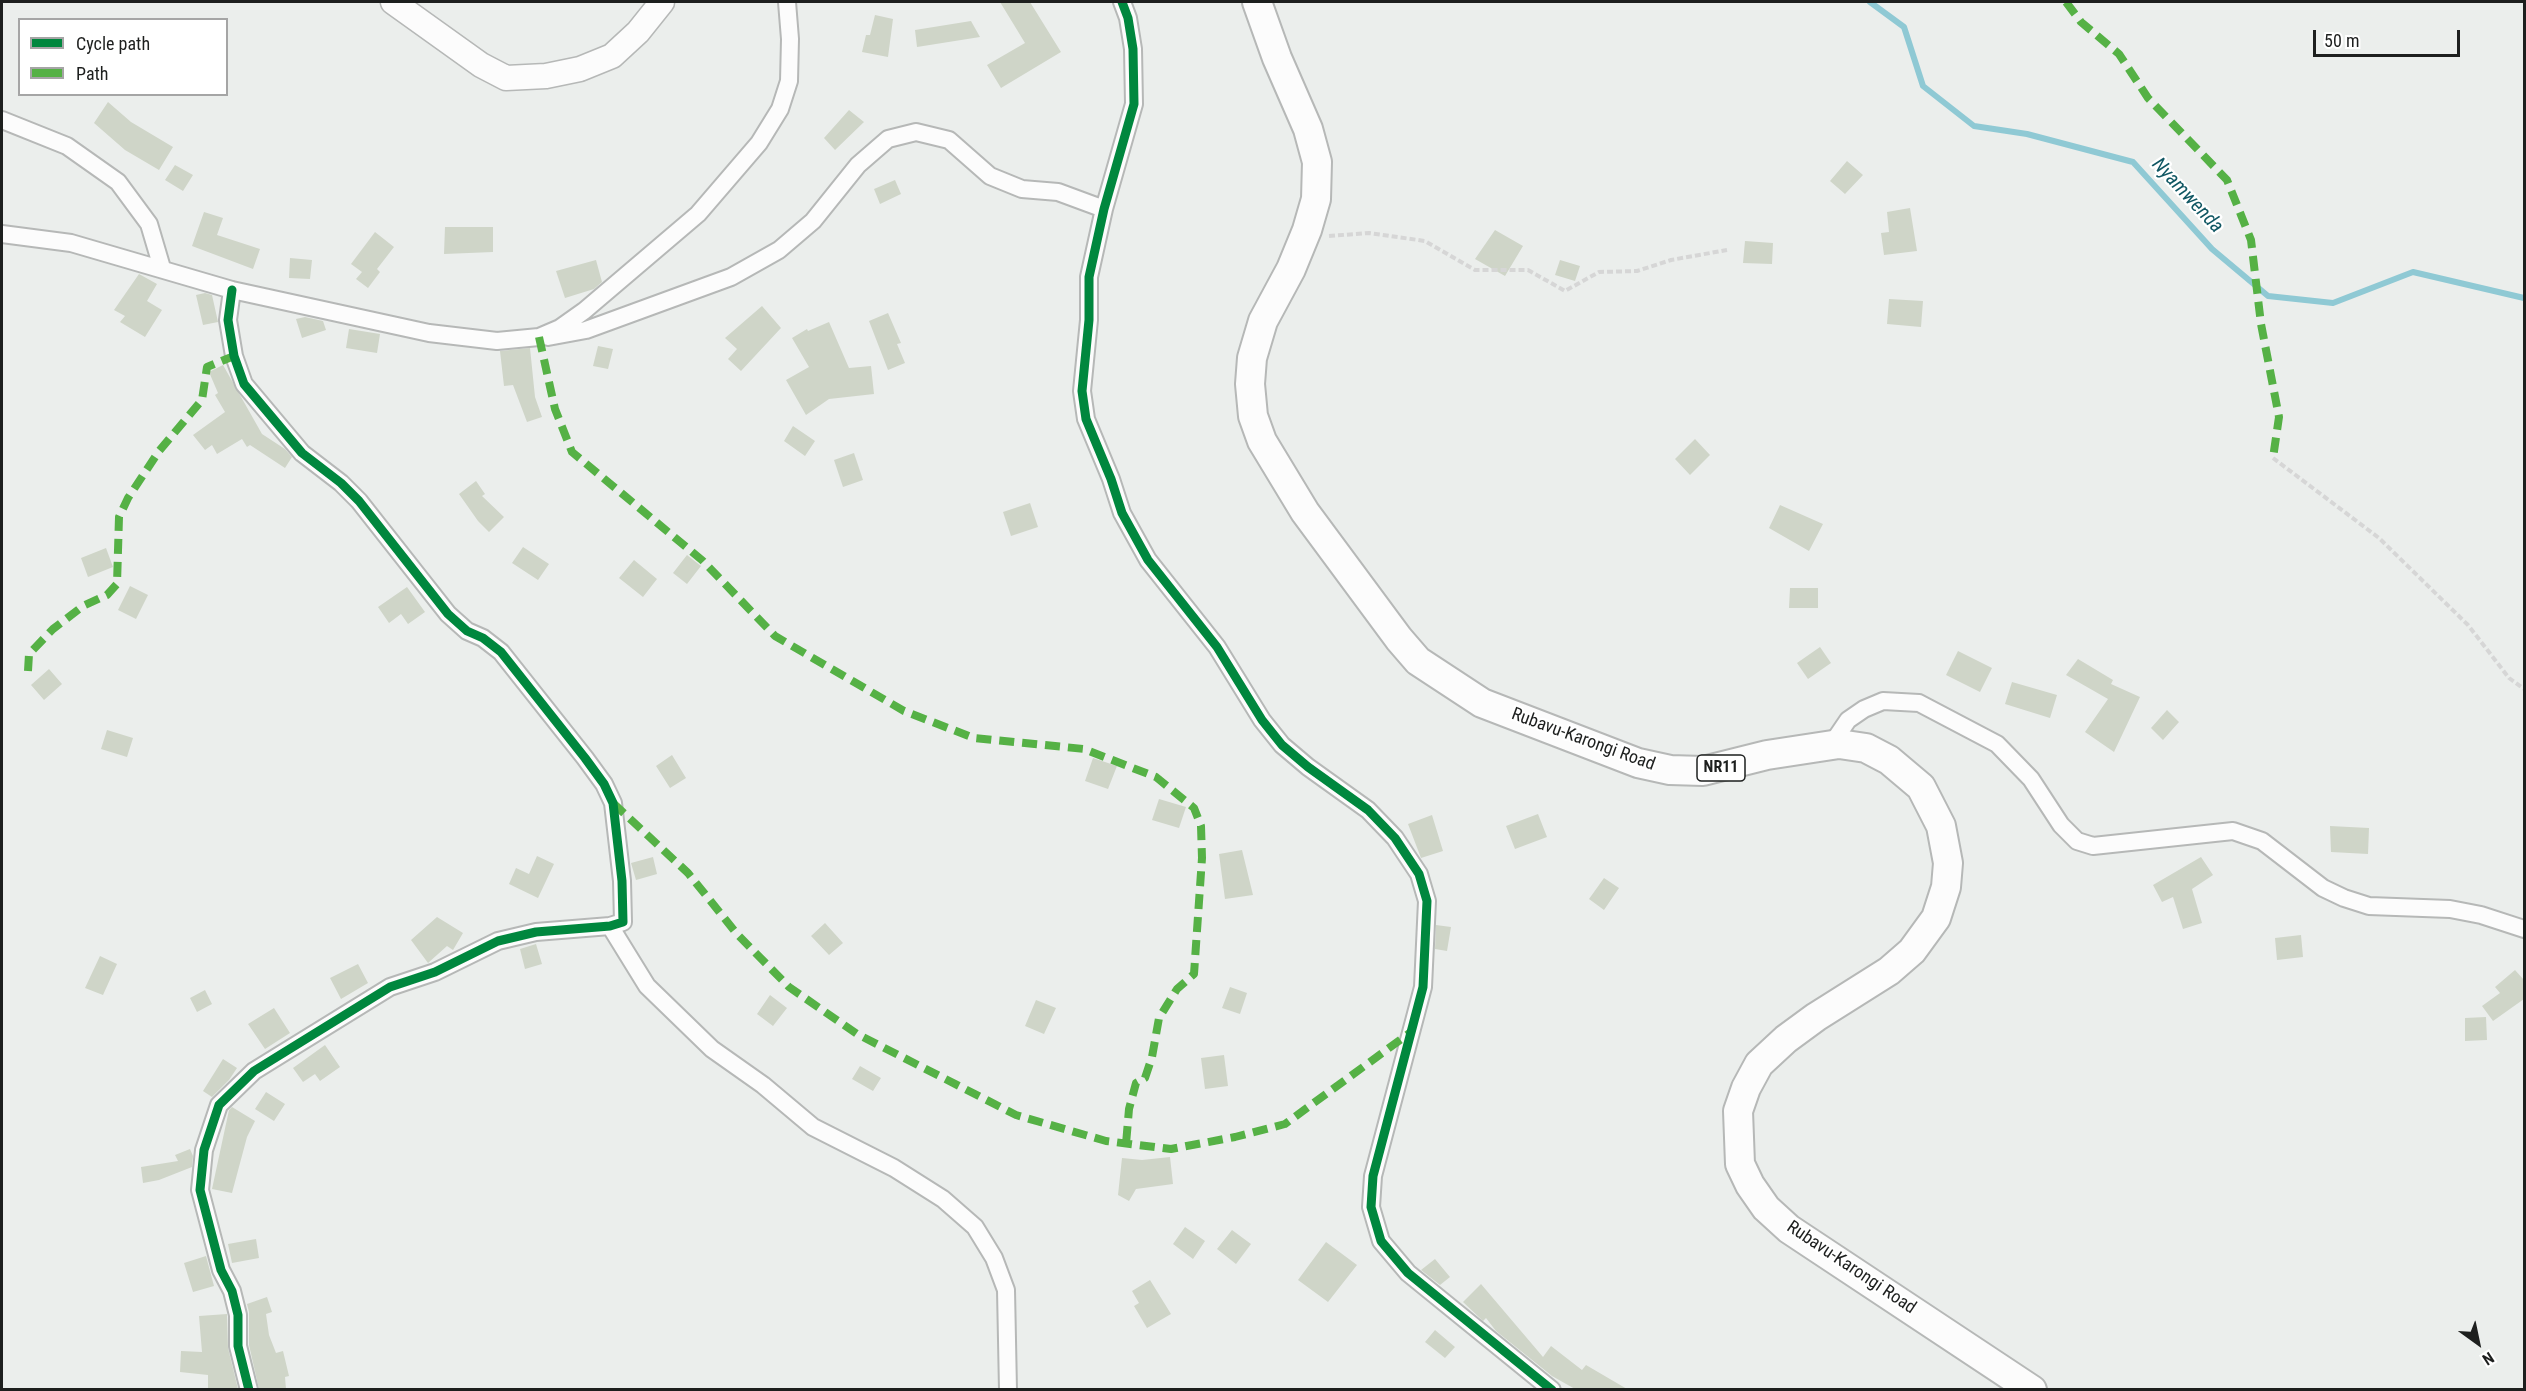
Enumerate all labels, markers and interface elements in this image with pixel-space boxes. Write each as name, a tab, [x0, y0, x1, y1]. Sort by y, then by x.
legend	[18, 18, 228, 96]
scale bar	[2316, 18, 2463, 56]
text: 50 m	[2324, 30, 2359, 51]
text: Cycle path	[76, 33, 150, 54]
text: Path	[76, 63, 109, 84]
water label: Nyamwenda	[2146, 153, 2228, 239]
street label: Rubavu-Karongi Road	[1508, 704, 1658, 776]
road number: NR11	[1697, 755, 1745, 781]
street label: Rubavu-Karongi Road	[1782, 1217, 1920, 1319]
north arrow	[2448, 1313, 2508, 1373]
text: N	[2479, 1348, 2497, 1369]

